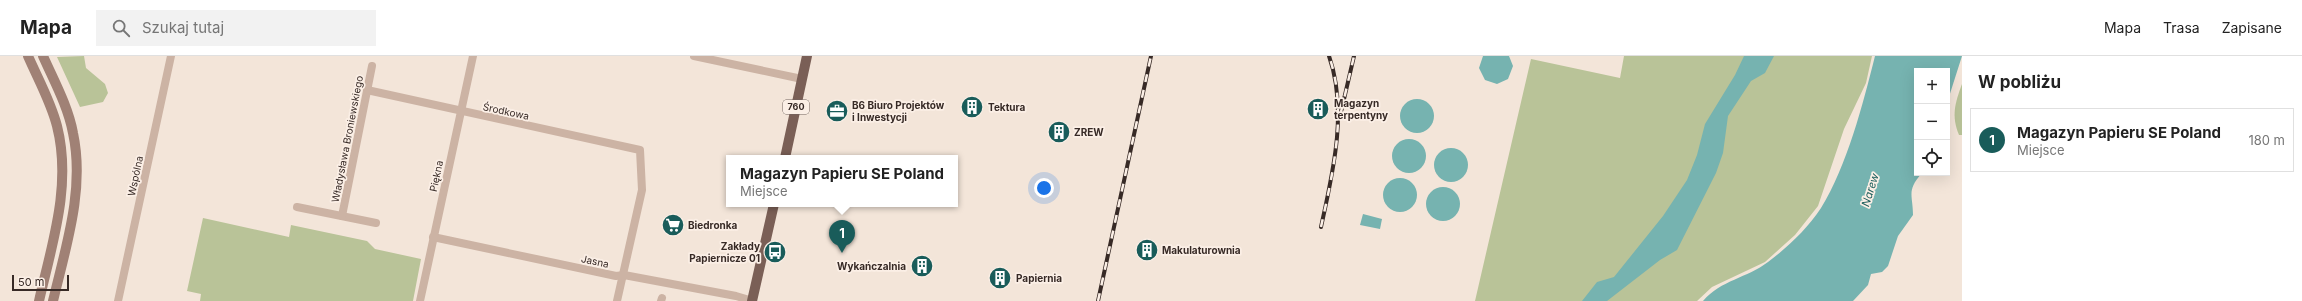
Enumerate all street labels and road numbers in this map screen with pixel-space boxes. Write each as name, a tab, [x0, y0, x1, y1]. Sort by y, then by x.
street label: Władysława Broniewskiego	[329, 75, 365, 203]
street label: Środkowa	[482, 99, 530, 122]
road number: 760	[783, 100, 809, 114]
street label: Wspólna	[125, 155, 145, 197]
street label: Piękna	[427, 159, 445, 193]
street label: Jasna	[580, 252, 610, 270]

